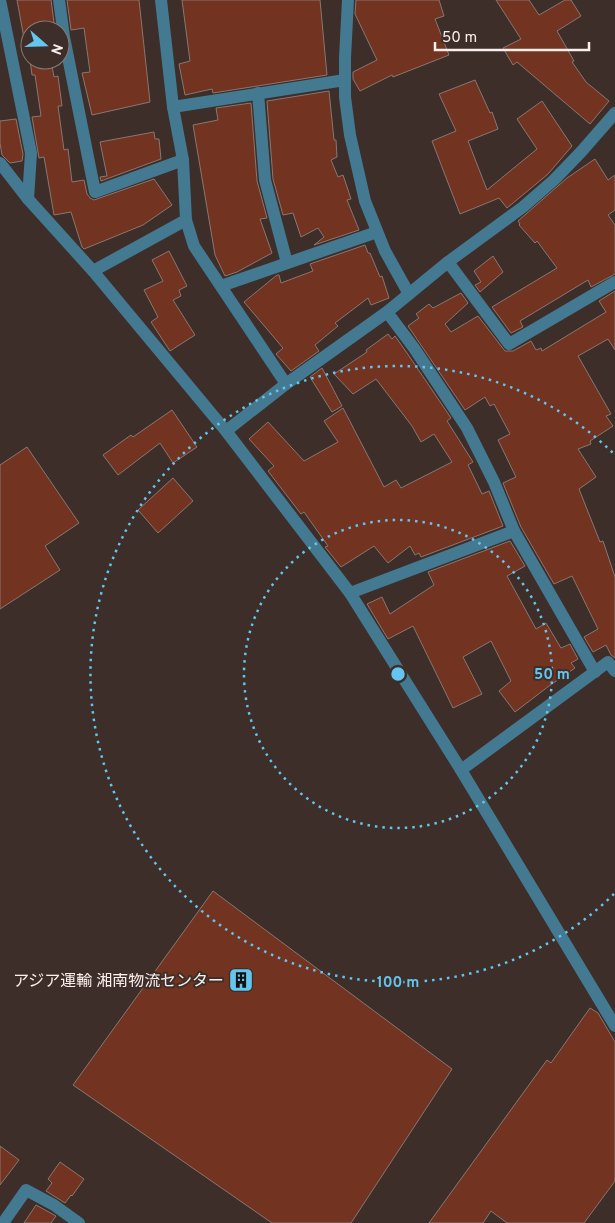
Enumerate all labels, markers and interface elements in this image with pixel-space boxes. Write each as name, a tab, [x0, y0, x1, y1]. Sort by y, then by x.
north arrow	[20, 20, 70, 70]
scale bar	[435, 20, 589, 52]
text: 50 m	[442, 29, 477, 48]
text: N	[46, 41, 66, 57]
centre of rings	[389, 665, 407, 683]
text: 50 m	[534, 666, 570, 685]
building icon: アジア運輸 湘南物流センター	[228, 967, 254, 993]
place label: アジア運輸 湘南物流センター	[13, 972, 224, 992]
text: 100 m	[377, 974, 419, 993]

